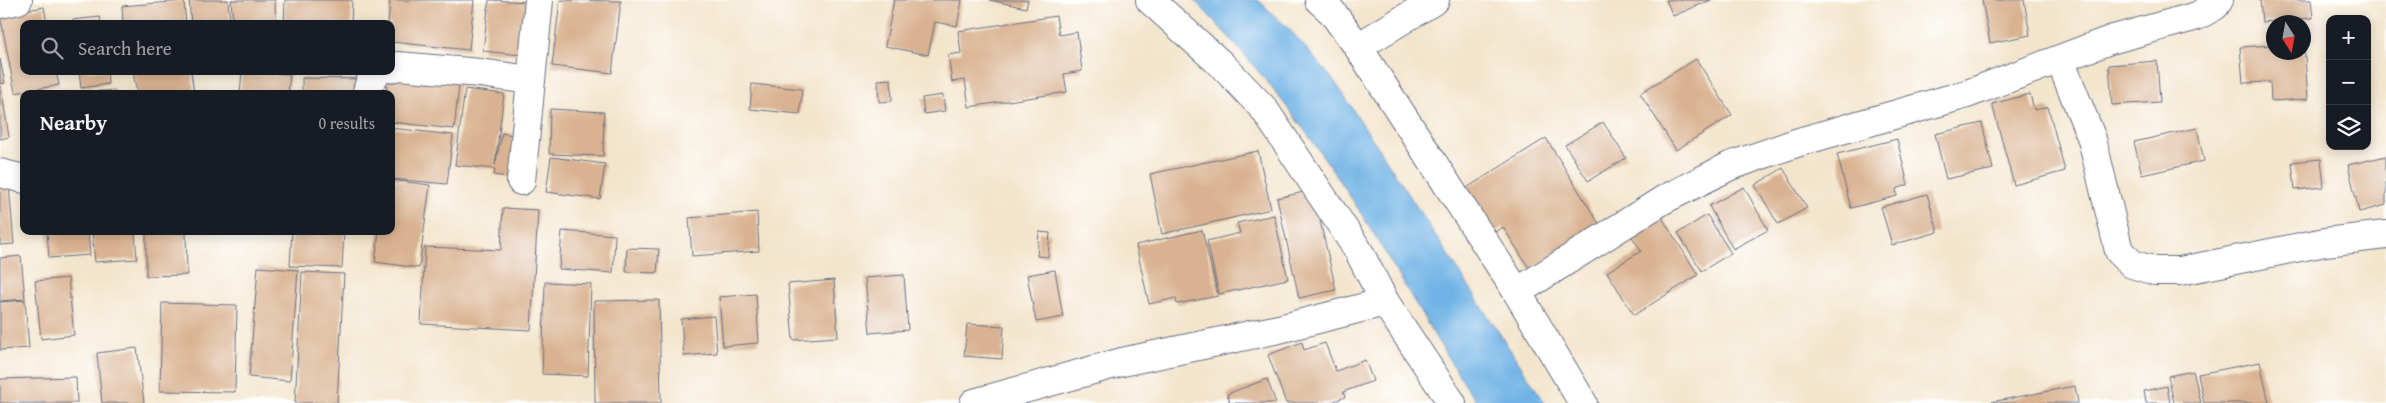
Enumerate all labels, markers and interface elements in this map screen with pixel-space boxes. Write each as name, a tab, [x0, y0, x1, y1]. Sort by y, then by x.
north arrow	[2266, 15, 2311, 60]
map controls	[2326, 15, 2371, 150]
button: +	[2326, 15, 2371, 60]
search box	[20, 20, 395, 75]
icon: search	[38, 34, 66, 62]
text: Search here	[78, 34, 172, 62]
button: −	[2326, 60, 2371, 105]
button: layers	[2326, 105, 2371, 150]
text: Nearby	[40, 107, 107, 138]
text: 0 results	[318, 111, 375, 135]

